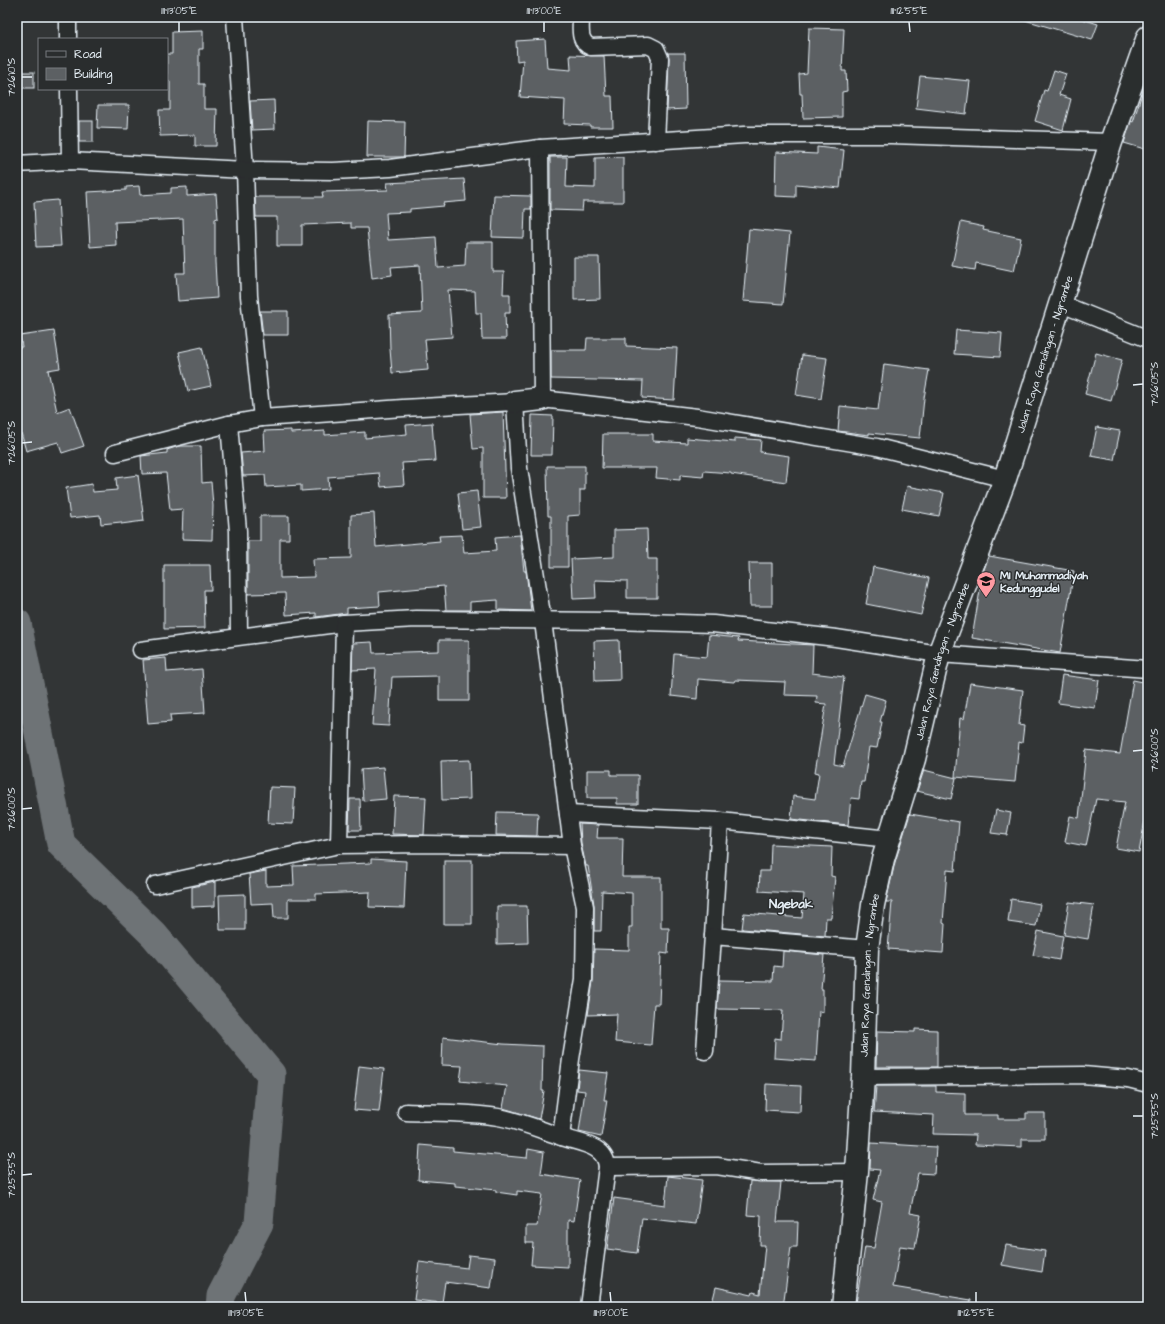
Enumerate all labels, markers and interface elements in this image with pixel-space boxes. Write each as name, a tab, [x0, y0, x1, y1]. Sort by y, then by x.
text: 111°13'05"E	[161, 4, 197, 18]
text: 111°13'00"E	[527, 4, 562, 18]
text: 111°12'55"E	[890, 4, 928, 18]
legend	[38, 38, 168, 90]
text: Road	[74, 46, 102, 63]
text: 7°26'10"S	[5, 57, 19, 96]
text: Building	[74, 66, 112, 84]
street label: Jalan Raya Gendingan - Ngrambe	[1013, 274, 1076, 435]
text: 7°26'05"S	[1148, 361, 1162, 406]
text: 7°26'05"S	[5, 420, 19, 465]
place label: MI Muhammadiyah Kedunggudel	[1000, 568, 1089, 598]
school or university icon: MI Muhammadiyah Kedunggudel	[975, 570, 997, 598]
street label: Jalan Raya Gendingan - Ngrambe	[911, 580, 973, 741]
text: 7°26'00"S	[1148, 728, 1162, 772]
text: 7°26'00"S	[5, 787, 19, 831]
street label: Jalan Raya Gendingan - Ngrambe	[856, 892, 883, 1057]
district label: Ngebak	[769, 895, 814, 915]
text: 7°25'55"S	[1148, 1093, 1162, 1139]
text: 7°25'55"S	[5, 1152, 19, 1198]
text: 111°13'05"E	[228, 1306, 264, 1320]
text: 111°13'00"E	[594, 1306, 629, 1320]
text: 111°12'55"E	[957, 1306, 995, 1320]

